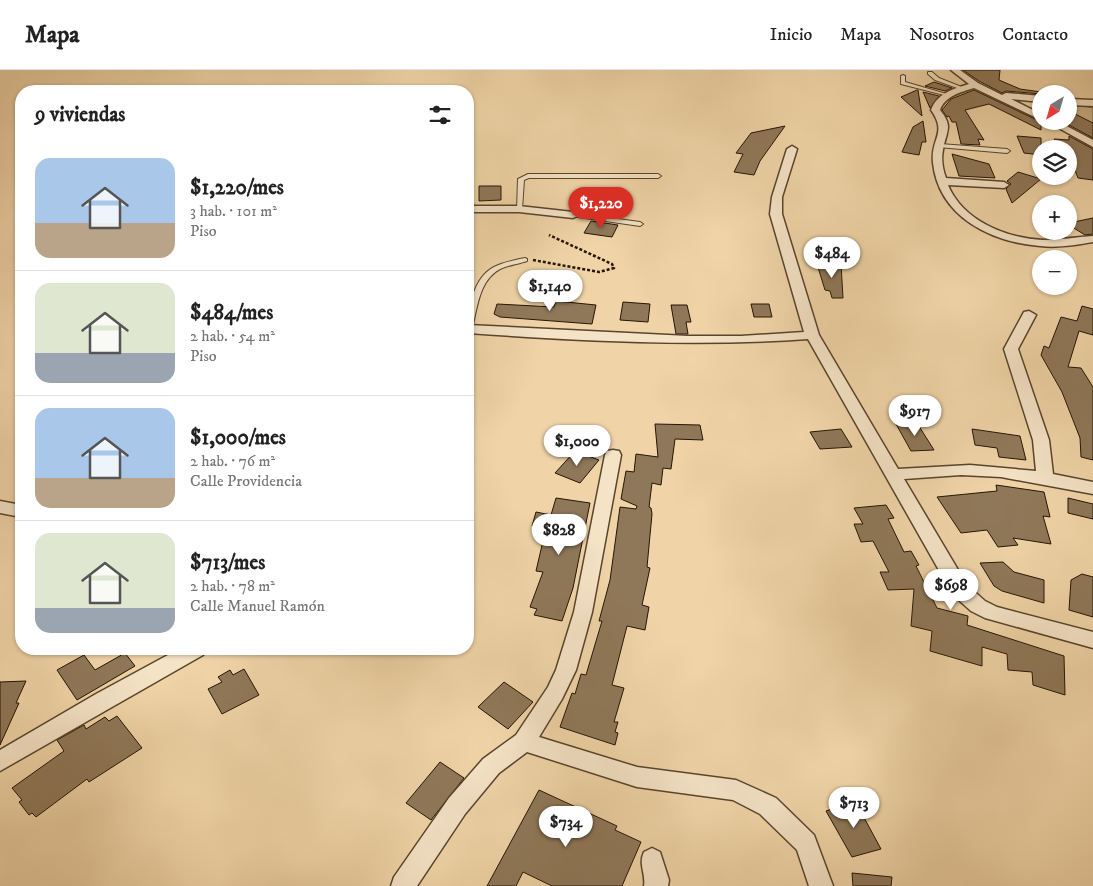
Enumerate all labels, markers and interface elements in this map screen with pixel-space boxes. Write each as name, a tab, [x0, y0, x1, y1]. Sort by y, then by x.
text: Mapa	[25, 20, 79, 50]
text: Inicio	[770, 24, 812, 46]
text: Mapa	[840, 24, 881, 46]
text: Nosotros	[909, 24, 974, 46]
text: Contacto	[1002, 24, 1068, 46]
north arrow	[1032, 85, 1078, 130]
map controls	[1032, 85, 1077, 295]
icon: filters	[426, 101, 454, 129]
text: 9 viviendas	[35, 102, 125, 128]
button: layers	[1032, 140, 1077, 185]
text: $1,220/mes	[190, 175, 284, 201]
icon: home	[75, 178, 135, 238]
pin: $1,220	[560, 186, 642, 229]
text: $1,220	[579, 193, 623, 213]
button: +	[1032, 195, 1077, 240]
text: 3 hab. · 101 m²	[190, 201, 277, 221]
text: Piso	[190, 221, 217, 241]
pin: $484	[802, 236, 862, 279]
text: $484	[814, 243, 850, 263]
button: −	[1032, 250, 1077, 295]
pin: $1,140	[509, 270, 591, 312]
text: $1,140	[529, 276, 571, 296]
text: $484/mes	[190, 300, 273, 326]
icon: home	[75, 303, 135, 363]
text: 2 hab. · 54 m²	[190, 326, 275, 346]
text: Piso	[190, 346, 217, 366]
pin: $917	[885, 394, 945, 437]
text: $917	[900, 401, 930, 421]
pin: $1,000	[536, 424, 618, 467]
text: $1,000/mes	[190, 425, 286, 451]
icon: home	[75, 428, 135, 488]
text: $1,000	[555, 431, 599, 451]
text: 2 hab. · 76 m²	[190, 451, 275, 471]
text: Calle Providencia	[190, 471, 302, 491]
pin: $828	[529, 514, 589, 556]
text: $828	[543, 520, 575, 540]
text: $713/mes	[190, 550, 265, 576]
icon: home	[75, 553, 135, 613]
pin: $698	[921, 568, 981, 611]
text: $698	[934, 575, 968, 595]
text: 2 hab. · 78 m²	[190, 576, 275, 596]
text: Calle Manuel Ramón	[190, 596, 325, 616]
pin: $713	[824, 786, 884, 829]
text: $713	[840, 793, 869, 813]
pin: $734	[536, 806, 596, 848]
text: $734	[550, 812, 582, 832]

